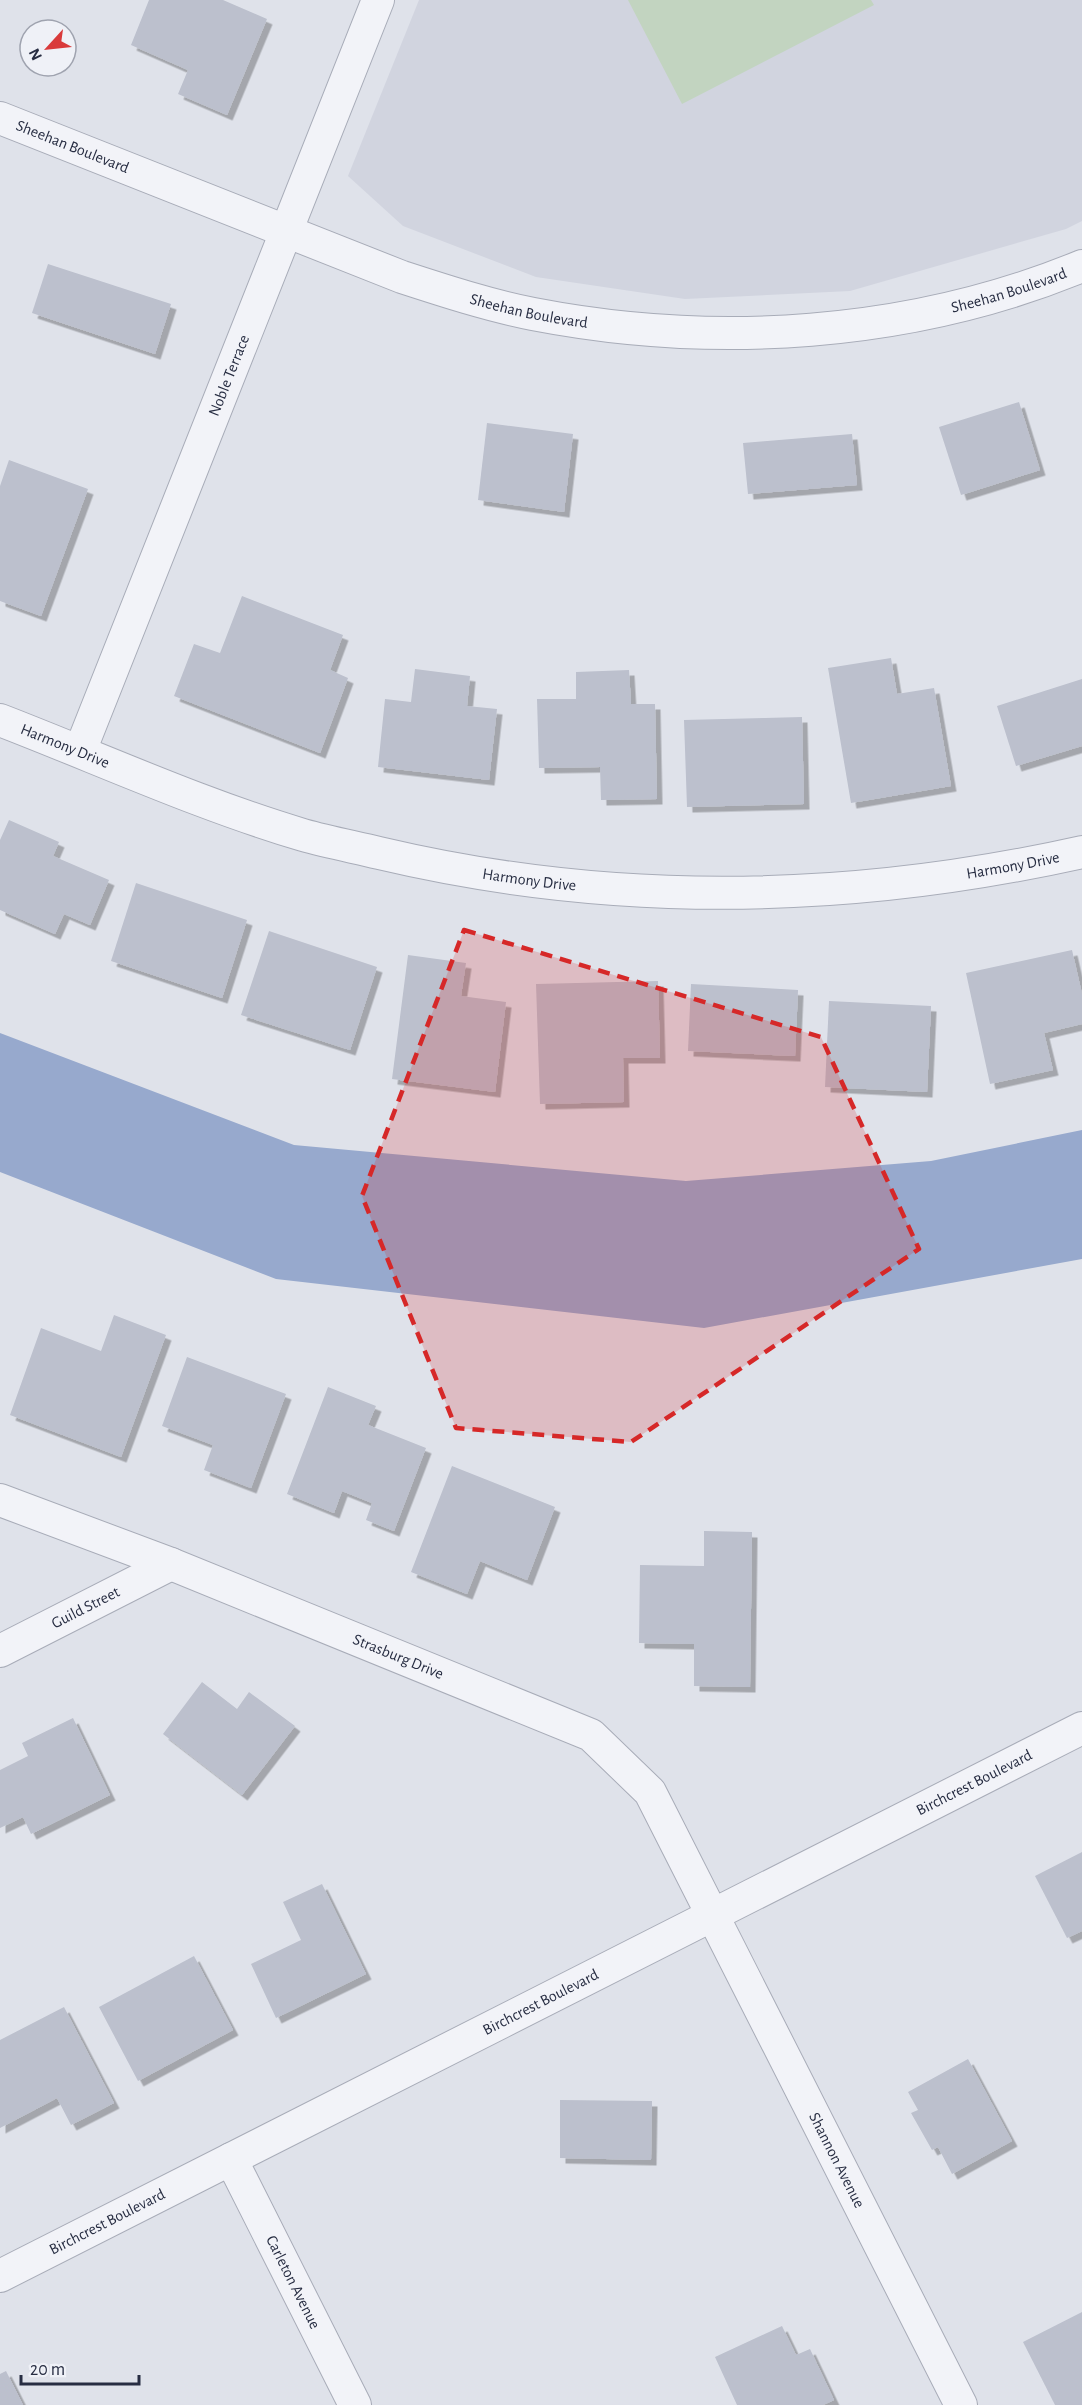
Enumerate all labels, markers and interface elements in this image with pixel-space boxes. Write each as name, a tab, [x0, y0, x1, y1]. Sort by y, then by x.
north arrow	[18, 18, 78, 78]
text: N	[26, 46, 45, 63]
street label: Sheehan Boulevard	[14, 117, 131, 176]
street label: Sheehan Boulevard	[950, 265, 1069, 316]
street label: Sheehan Boulevard	[468, 291, 589, 331]
street label: Noble Terrace	[206, 333, 252, 418]
street label: Harmony Drive	[18, 721, 112, 771]
street label: Harmony Drive	[965, 849, 1061, 882]
street label: Harmony Drive	[481, 866, 577, 894]
street label: Guild Street	[49, 1584, 122, 1631]
street label: Strasburg Drive	[351, 1631, 446, 1682]
street label: Birchcrest Boulevard	[914, 1747, 1035, 1819]
street label: Birchcrest Boulevard	[480, 1966, 601, 2038]
street label: Shannon Avenue	[806, 2110, 868, 2211]
street label: Birchcrest Boulevard	[47, 2186, 167, 2258]
street label: Carleton Avenue	[263, 2233, 323, 2332]
scale bar	[21, 2348, 140, 2386]
text: 20 m	[30, 2361, 65, 2379]

